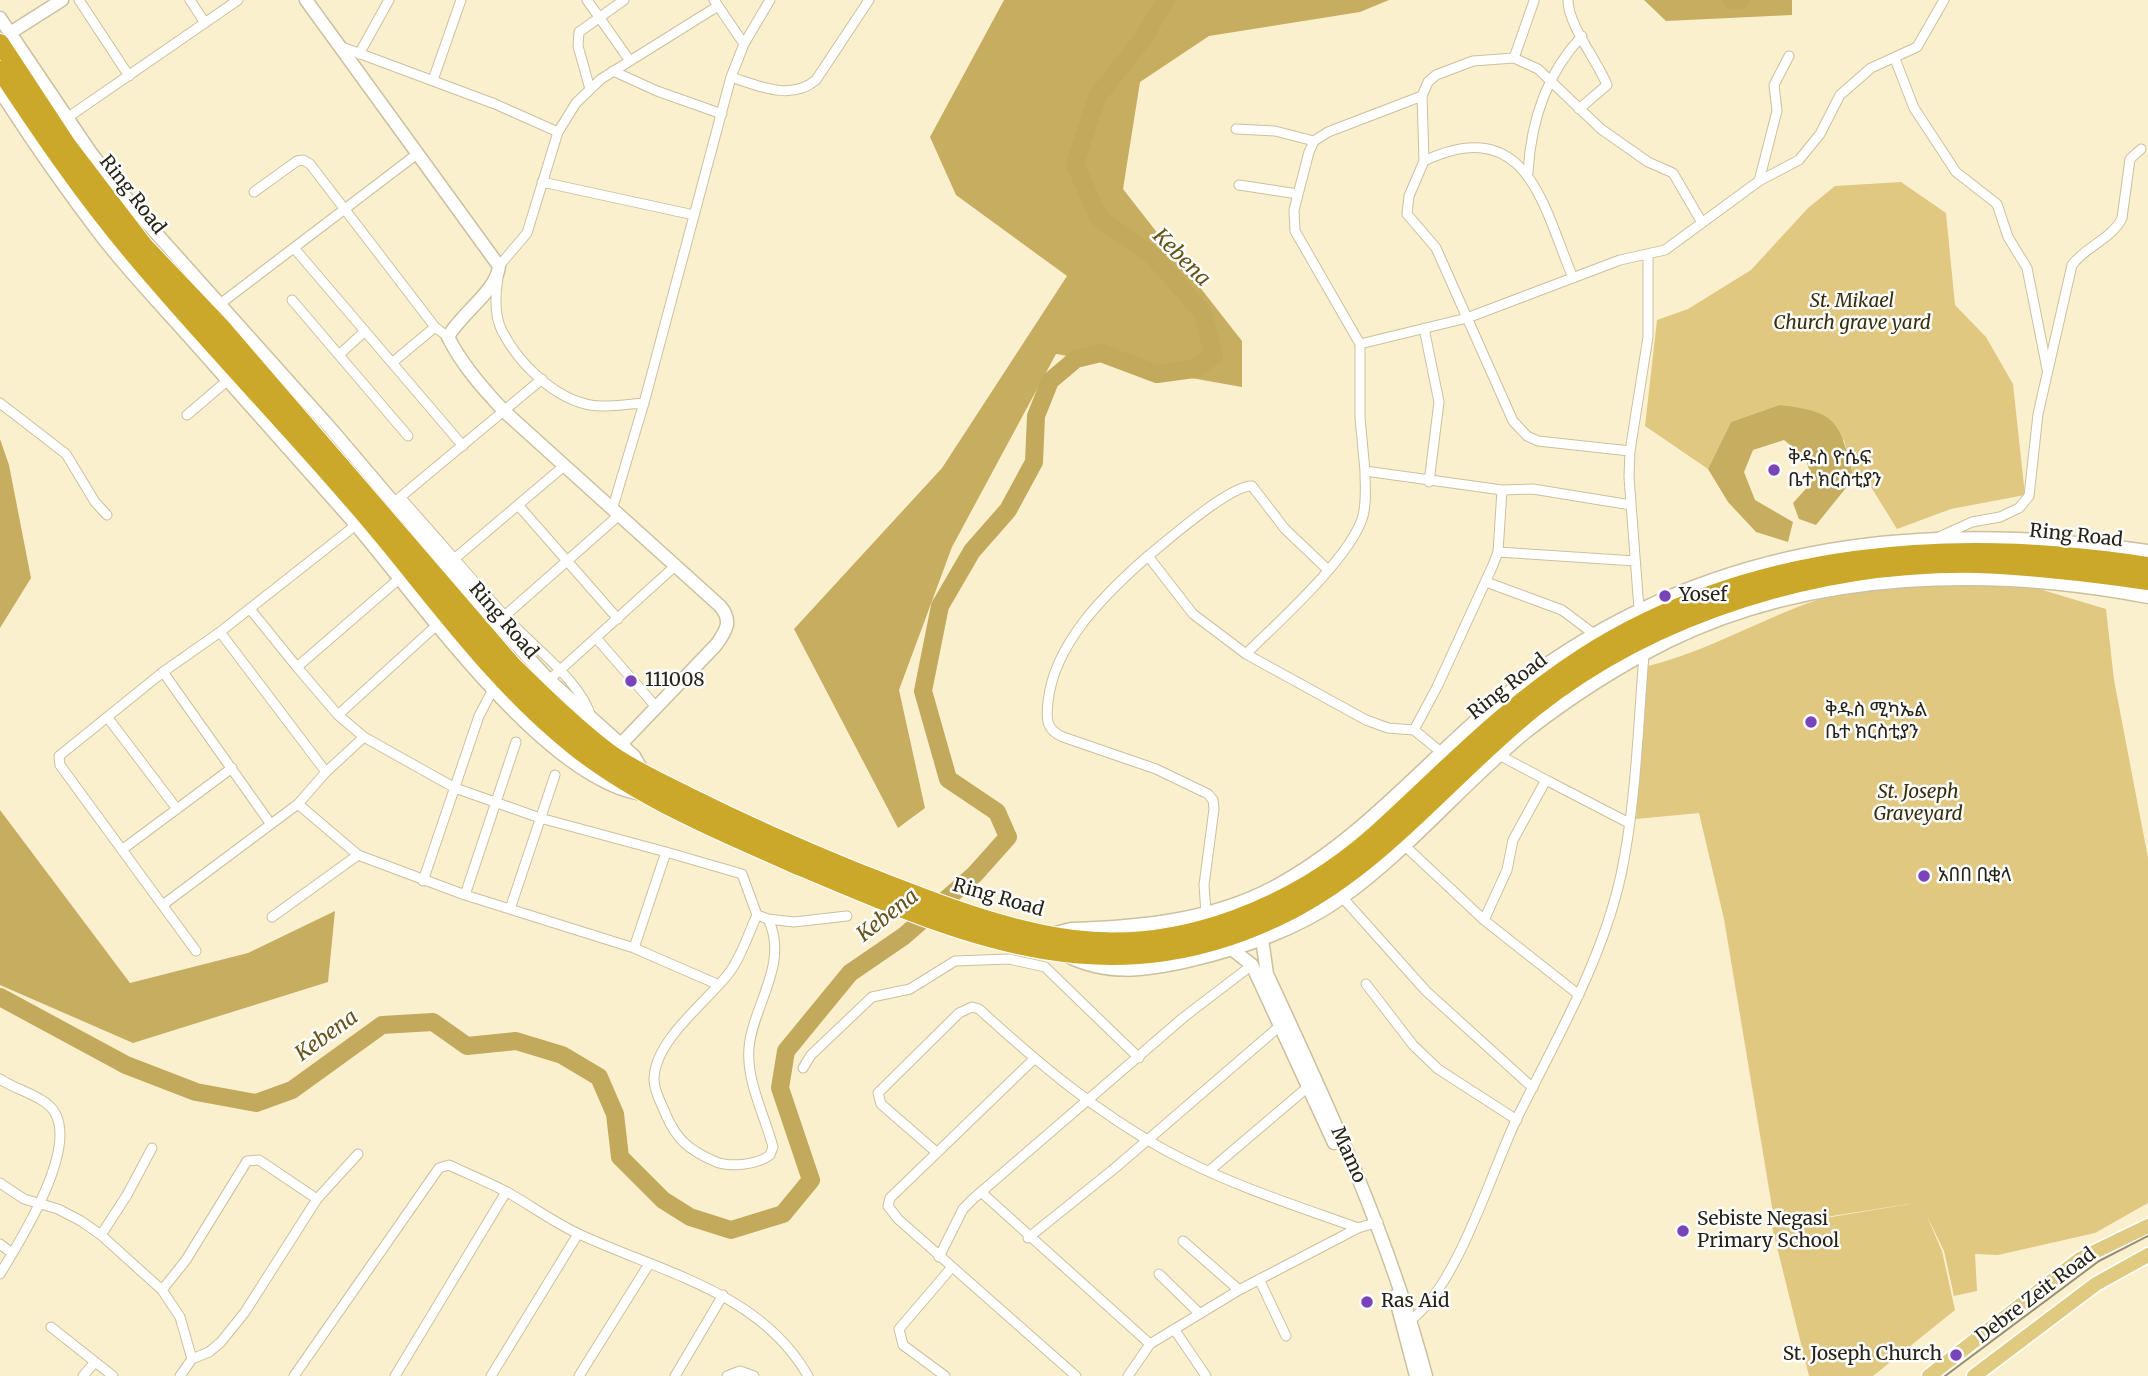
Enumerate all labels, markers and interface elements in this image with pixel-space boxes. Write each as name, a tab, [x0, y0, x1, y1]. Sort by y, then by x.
street label: Ring Road	[94, 151, 170, 239]
water label: Kebena	[1147, 224, 1215, 292]
park label: St. Mikael Church grave yard	[1773, 291, 1931, 335]
place label: ቅዱስ ዮሴፍ ቤተ ክርስቲያን	[1788, 448, 1881, 492]
marker: ቅዱስ ዮሴፍ ቤተ ክርስቲያን	[1766, 462, 1782, 478]
street label: Ring Road	[2028, 520, 2124, 552]
street label: Ring Road	[464, 578, 542, 664]
place label: Yosef	[1679, 585, 1727, 607]
marker: Yosef	[1657, 588, 1673, 604]
street label: Ring Road	[1464, 649, 1552, 725]
place label: 111008	[645, 670, 705, 692]
marker: 111008	[623, 673, 639, 689]
place label: ቅዱስ ሚካኤል ቤተ ክርስቲያን	[1825, 700, 1927, 744]
marker: ቅዱስ ሚካኤል ቤተ ክርስቲያን	[1803, 714, 1819, 730]
park label: St. Joseph Graveyard	[1873, 782, 1963, 826]
place label: አበበ ቢቂላ	[1938, 865, 2012, 887]
marker: አበበ ቢቂላ	[1916, 868, 1932, 884]
street label: Ring Road	[950, 874, 1046, 922]
water label: Kebena	[852, 884, 924, 948]
water label: Kebena	[291, 1005, 363, 1067]
street label: Mamo	[1326, 1123, 1370, 1187]
place label: Sebiste Negasi Primary School	[1697, 1209, 1839, 1253]
marker: Sebiste Negasi Primary School	[1675, 1223, 1691, 1239]
street label: Debre Zeit Road	[1971, 1243, 2101, 1349]
place label: Ras Aid	[1381, 1291, 1449, 1313]
marker: Ras Aid	[1359, 1294, 1375, 1310]
place label: St. Joseph Church	[1783, 1344, 1942, 1366]
marker: St. Joseph Church	[1948, 1347, 1964, 1363]

